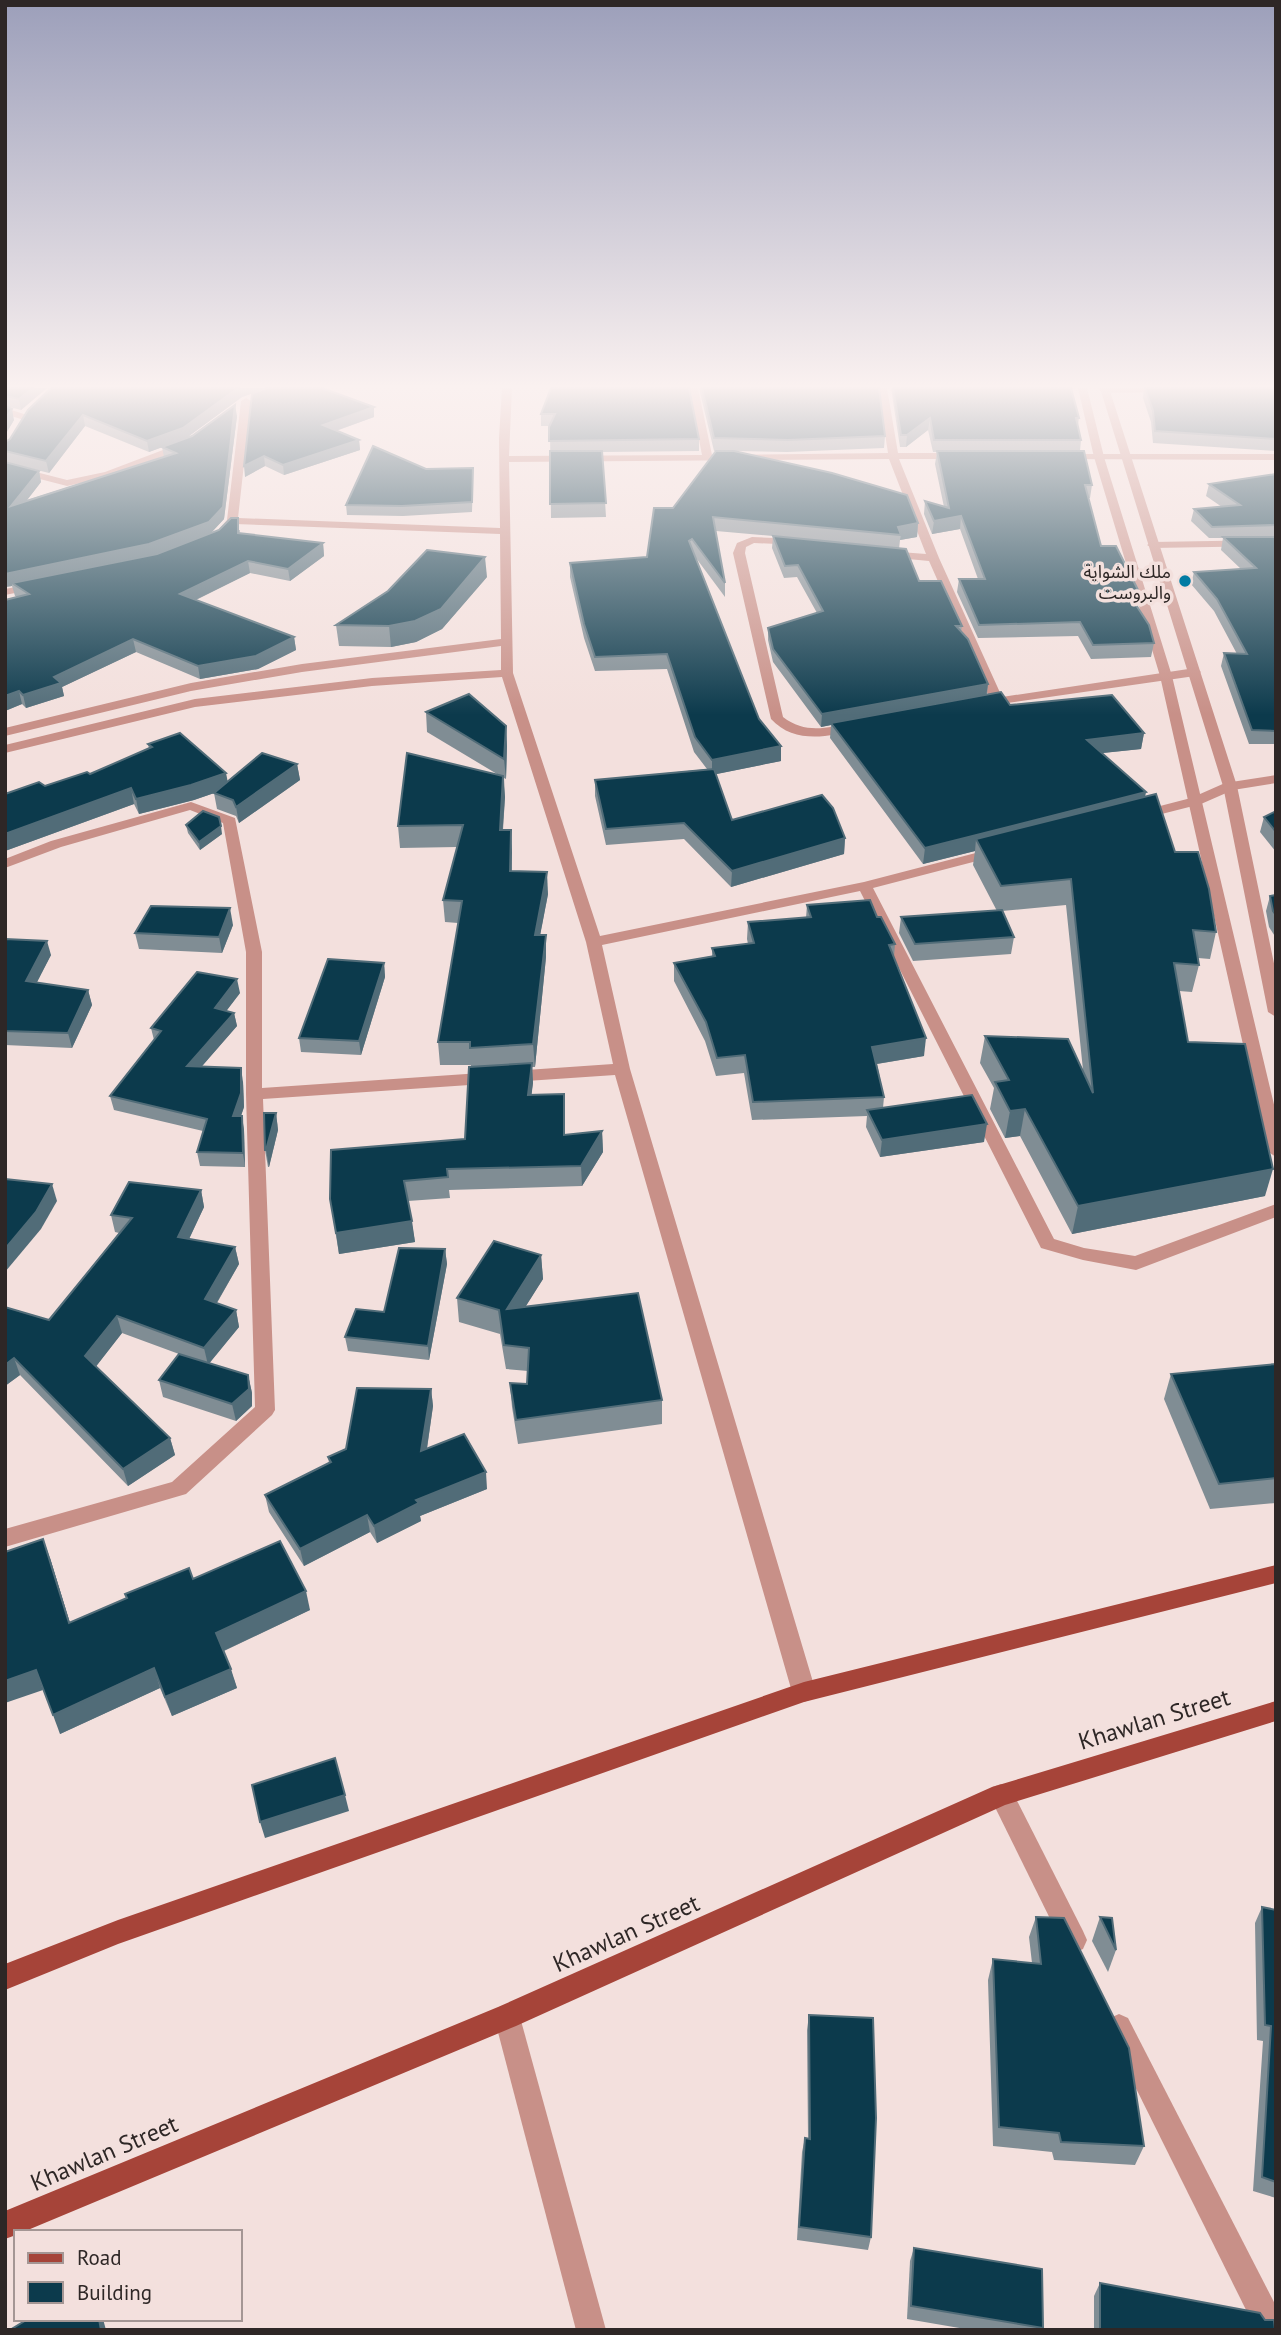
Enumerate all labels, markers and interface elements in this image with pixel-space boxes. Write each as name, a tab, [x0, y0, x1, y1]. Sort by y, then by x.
place label: ملك الشواية والبروست	[1084, 560, 1171, 604]
marker: ملك الشواية والبروست	[1177, 573, 1193, 589]
street label: Khawlan Street	[1074, 1681, 1234, 1757]
street label: Khawlan Street	[548, 1887, 704, 1979]
street label: Khawlan Street	[26, 2108, 182, 2198]
legend	[14, 2230, 242, 2321]
text: Road	[77, 2244, 121, 2271]
text: Building	[77, 2279, 152, 2306]

